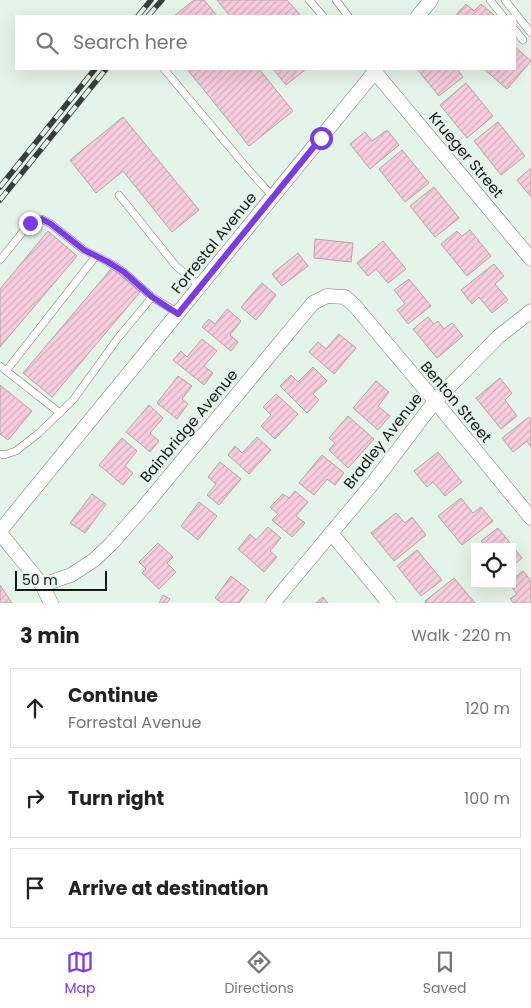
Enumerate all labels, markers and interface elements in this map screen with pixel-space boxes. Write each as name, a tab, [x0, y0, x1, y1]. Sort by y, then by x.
search box	[15, 15, 516, 70]
icon: search	[33, 29, 61, 57]
text: Search here	[73, 29, 187, 56]
street label: Krueger Street	[424, 107, 509, 202]
route start	[310, 127, 333, 150]
street label: Forrestal Avenue	[166, 187, 261, 298]
route end	[19, 212, 42, 235]
street label: Benton Street	[416, 356, 497, 447]
street label: Bainbridge Avenue	[135, 365, 242, 487]
street label: Bradley Avenue	[338, 388, 427, 493]
map controls	[471, 543, 516, 588]
button: locate	[471, 543, 516, 588]
scale bar	[15, 568, 108, 591]
text: 50 m	[22, 570, 58, 590]
text: 3 min	[20, 621, 80, 650]
text: Walk · 220 m	[411, 624, 511, 647]
text: Continue	[68, 682, 158, 709]
icon: ahead	[21, 694, 49, 722]
text: 120 m	[465, 697, 510, 720]
text: Forrestal Avenue	[68, 711, 201, 734]
icon: right	[21, 784, 49, 812]
text: Turn right	[68, 785, 164, 812]
text: 100 m	[464, 787, 510, 810]
icon: arrive	[21, 874, 49, 902]
text: Arrive at destination	[68, 875, 269, 902]
tab: Map	[64, 948, 95, 999]
tab: Directions	[224, 948, 294, 999]
tab: Saved	[423, 948, 467, 999]

